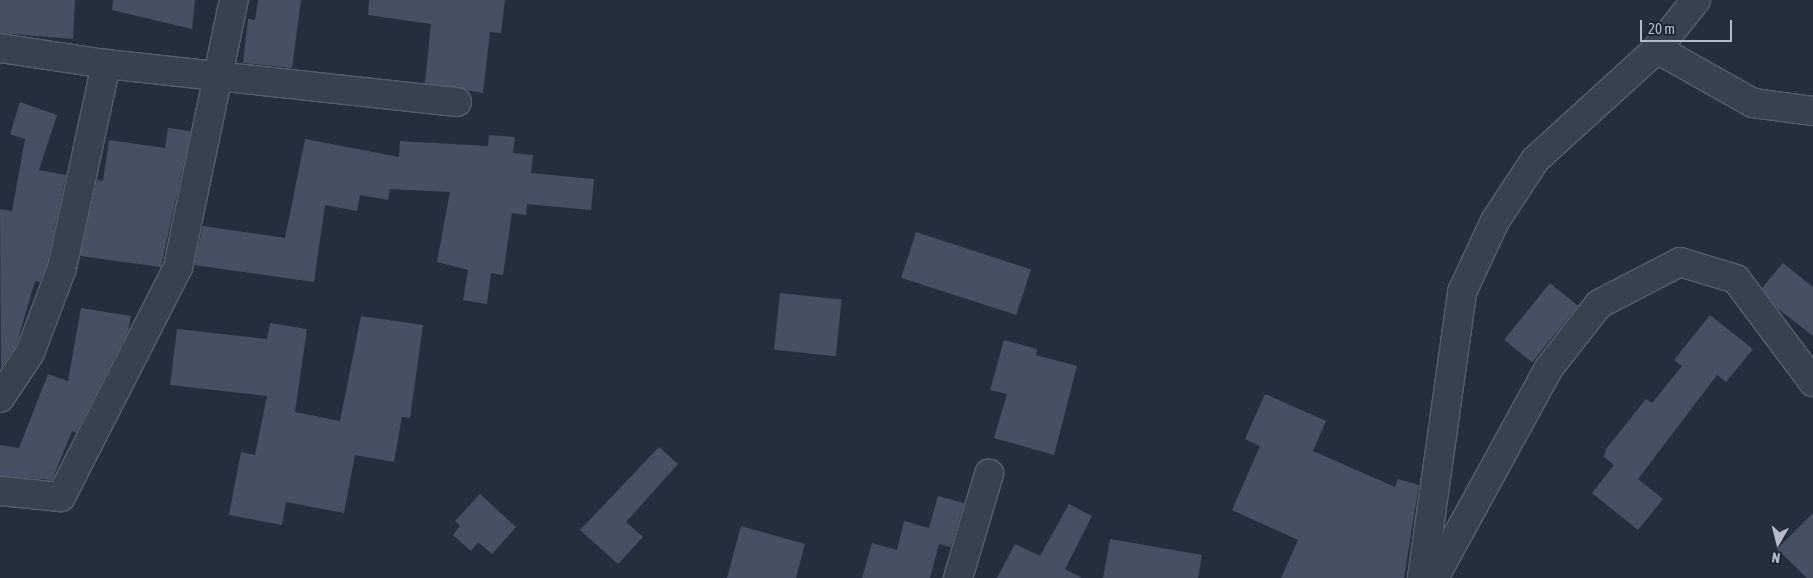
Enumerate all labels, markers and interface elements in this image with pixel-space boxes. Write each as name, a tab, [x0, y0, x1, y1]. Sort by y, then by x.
scale bar	[1643, 10, 1736, 42]
text: 20 m	[1648, 20, 1675, 37]
north arrow	[1753, 518, 1803, 568]
text: N	[1771, 549, 1781, 566]

